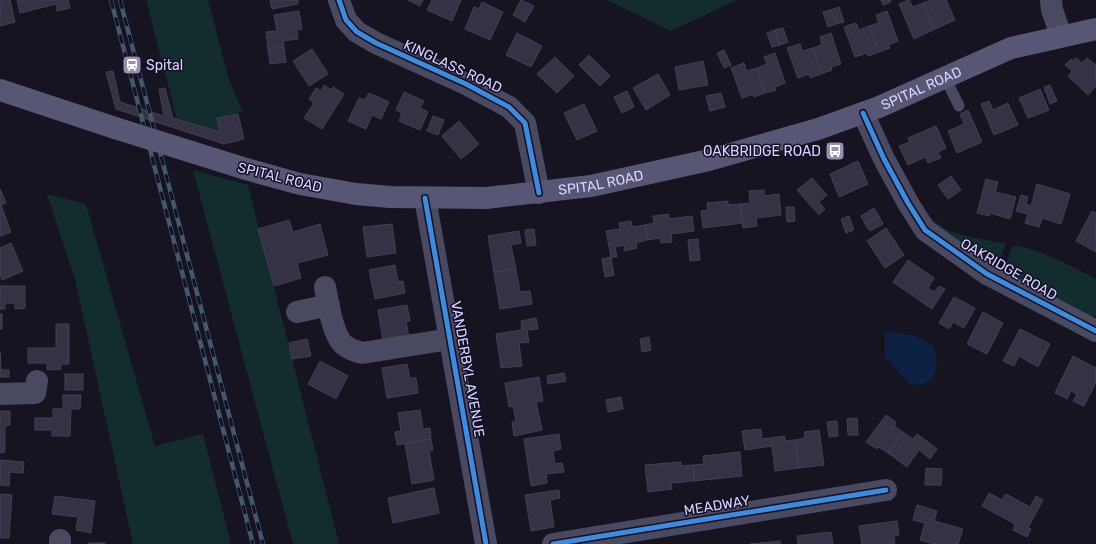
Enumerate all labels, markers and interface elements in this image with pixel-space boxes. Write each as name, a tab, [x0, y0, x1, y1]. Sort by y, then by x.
street label: KINGLASS ROAD	[401, 36, 505, 97]
station icon: Spital	[121, 54, 143, 76]
place label: Spital	[146, 57, 183, 74]
street label: SPITAL ROAD	[878, 63, 964, 114]
bus stop icon: OAKBRIDGE ROAD	[824, 140, 846, 162]
place label: OAKBRIDGE ROAD	[703, 143, 821, 160]
street label: SPITAL ROAD	[236, 159, 324, 196]
street label: SPITAL ROAD	[557, 167, 645, 199]
street label: OAKRIDGE ROAD	[957, 235, 1060, 304]
street label: VANDERBYL AVENUE	[447, 300, 488, 438]
street label: MEADWAY	[683, 492, 751, 519]

